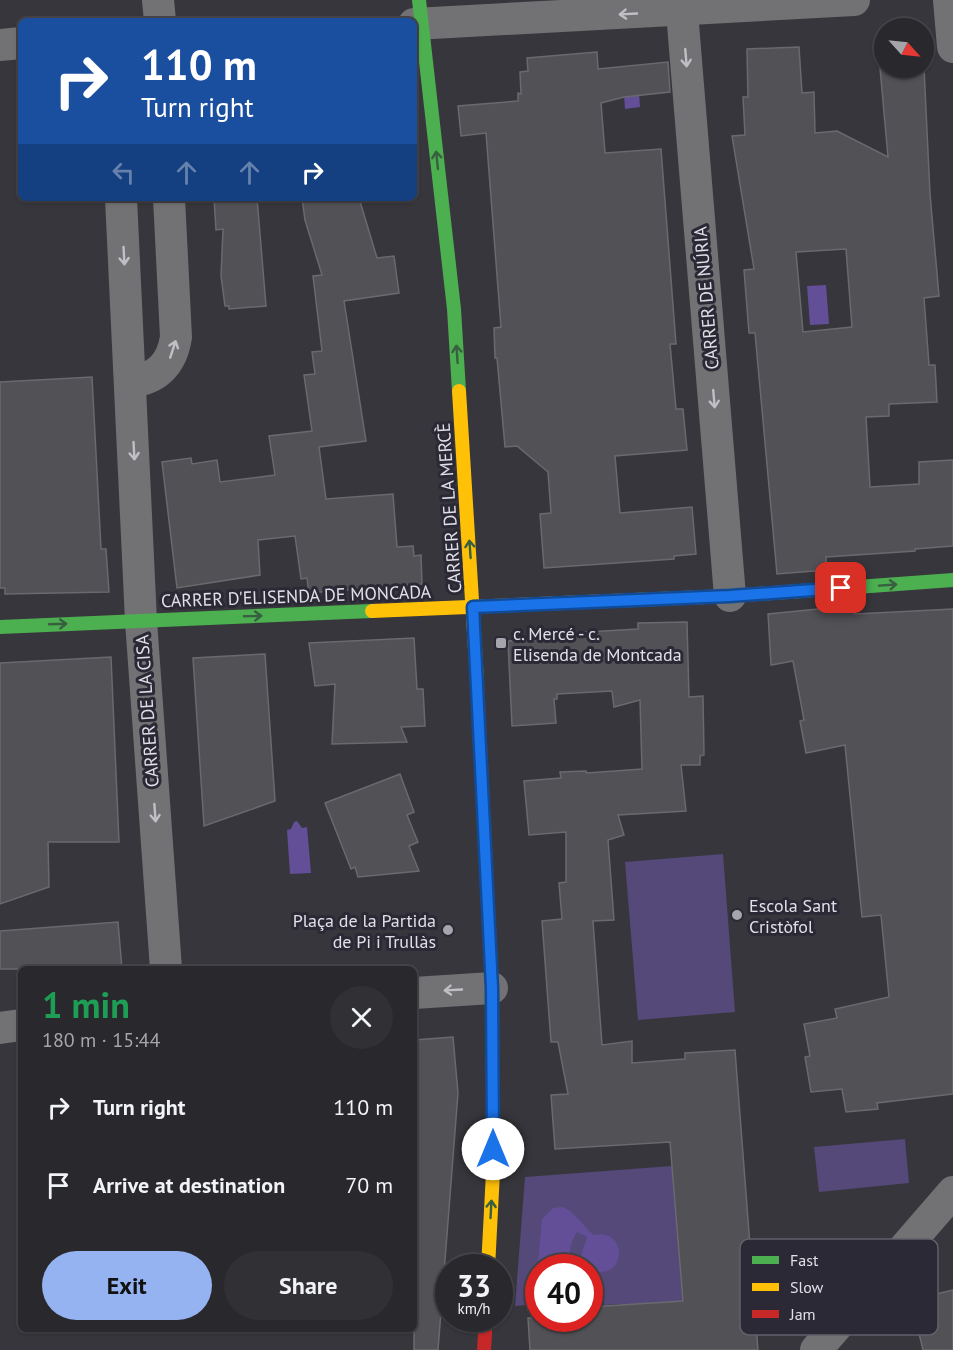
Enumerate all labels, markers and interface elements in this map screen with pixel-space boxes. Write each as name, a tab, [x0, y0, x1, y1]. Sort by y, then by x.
one-way arrow	[618, 8, 638, 19]
north arrow	[874, 18, 934, 78]
map controls	[874, 18, 934, 78]
text: 110 m	[141, 37, 257, 92]
icon: right	[42, 42, 120, 120]
one-way arrow	[681, 48, 692, 68]
text: Turn right	[141, 90, 254, 124]
one-way arrow	[431, 151, 442, 171]
icon: left	[107, 156, 140, 189]
icon: ahead	[170, 156, 203, 189]
icon: ahead	[233, 156, 266, 189]
icon: right	[296, 156, 329, 189]
street label: CARRER DE NÚRIA	[688, 225, 724, 370]
one-way arrow	[118, 246, 129, 266]
one-way arrow	[168, 340, 179, 359]
one-way arrow	[451, 345, 462, 365]
one-way arrow	[709, 389, 720, 409]
street label: CARRER DE LA MERCÈ	[432, 422, 466, 594]
one-way arrow	[128, 441, 139, 461]
one-way arrow	[464, 539, 475, 559]
pin	[815, 562, 866, 613]
icon: arrive	[824, 571, 857, 604]
one-way arrow	[878, 579, 898, 590]
street label: CARRER D'ELISENDA DE MONCADA	[161, 580, 432, 612]
one-way arrow	[243, 611, 263, 622]
one-way arrow	[48, 619, 68, 630]
place label: c. Mercé - c. Elisenda de Montcada	[513, 622, 682, 666]
street label: CARRER DE LA CISA	[130, 634, 164, 788]
marker: c. Mercé - c. Elisenda de Montcada	[494, 636, 508, 650]
one-way arrow	[150, 803, 161, 823]
place label: Escola Sant Cristòfol	[749, 894, 837, 938]
marker: Escola Sant Cristòfol	[730, 908, 744, 922]
place label: Plaça de la Partida de Pi i Trullàs	[293, 909, 436, 953]
marker: Plaça de la Partida de Pi i Trullàs	[441, 923, 455, 937]
text: 1 min	[42, 981, 130, 1028]
one-way arrow	[443, 985, 463, 996]
button: close	[330, 986, 393, 1049]
text: 180 m · 15:44	[42, 1027, 160, 1053]
icon: right	[42, 1091, 75, 1124]
text: Turn right	[93, 1093, 185, 1121]
text: 110 m	[333, 1093, 393, 1121]
position arrow	[461, 1117, 525, 1181]
icon: arrive	[42, 1169, 75, 1202]
text: Arrive at destination	[93, 1171, 285, 1199]
text: 70 m	[345, 1171, 393, 1199]
one-way arrow	[486, 1200, 497, 1220]
legend	[740, 1239, 938, 1335]
text: Fast	[790, 1250, 819, 1270]
button: Exit	[42, 1251, 212, 1320]
button: Share	[224, 1251, 393, 1320]
speed limit sign: 40	[525, 1254, 603, 1332]
text: 33	[457, 1266, 491, 1305]
text: Slow	[790, 1277, 824, 1297]
text: km/h	[458, 1299, 490, 1318]
text: Jam	[789, 1304, 816, 1324]

